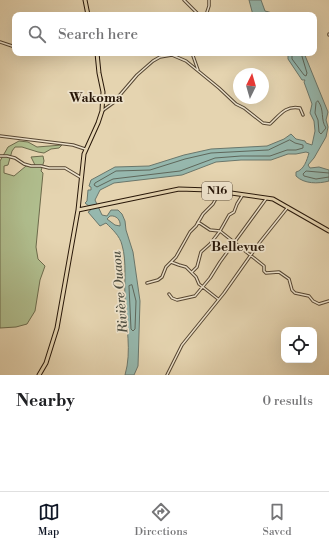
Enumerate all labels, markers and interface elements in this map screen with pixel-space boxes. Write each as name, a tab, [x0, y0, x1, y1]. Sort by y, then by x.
search box	[12, 12, 317, 56]
icon: search	[26, 23, 48, 45]
text: Search here	[58, 25, 138, 44]
north arrow	[233, 68, 269, 104]
district label: Wakoma	[68, 90, 124, 106]
road number: N16	[202, 182, 232, 200]
district label: Bellevue	[211, 239, 265, 255]
water label: Rivière Ouaou	[108, 250, 132, 335]
map controls	[281, 327, 317, 363]
button: locate	[281, 327, 317, 363]
text: Nearby	[16, 390, 75, 412]
text: 0 results	[262, 393, 313, 409]
tab: Map	[38, 501, 60, 539]
tab: Directions	[135, 501, 188, 539]
tab: Saved	[263, 501, 291, 539]

